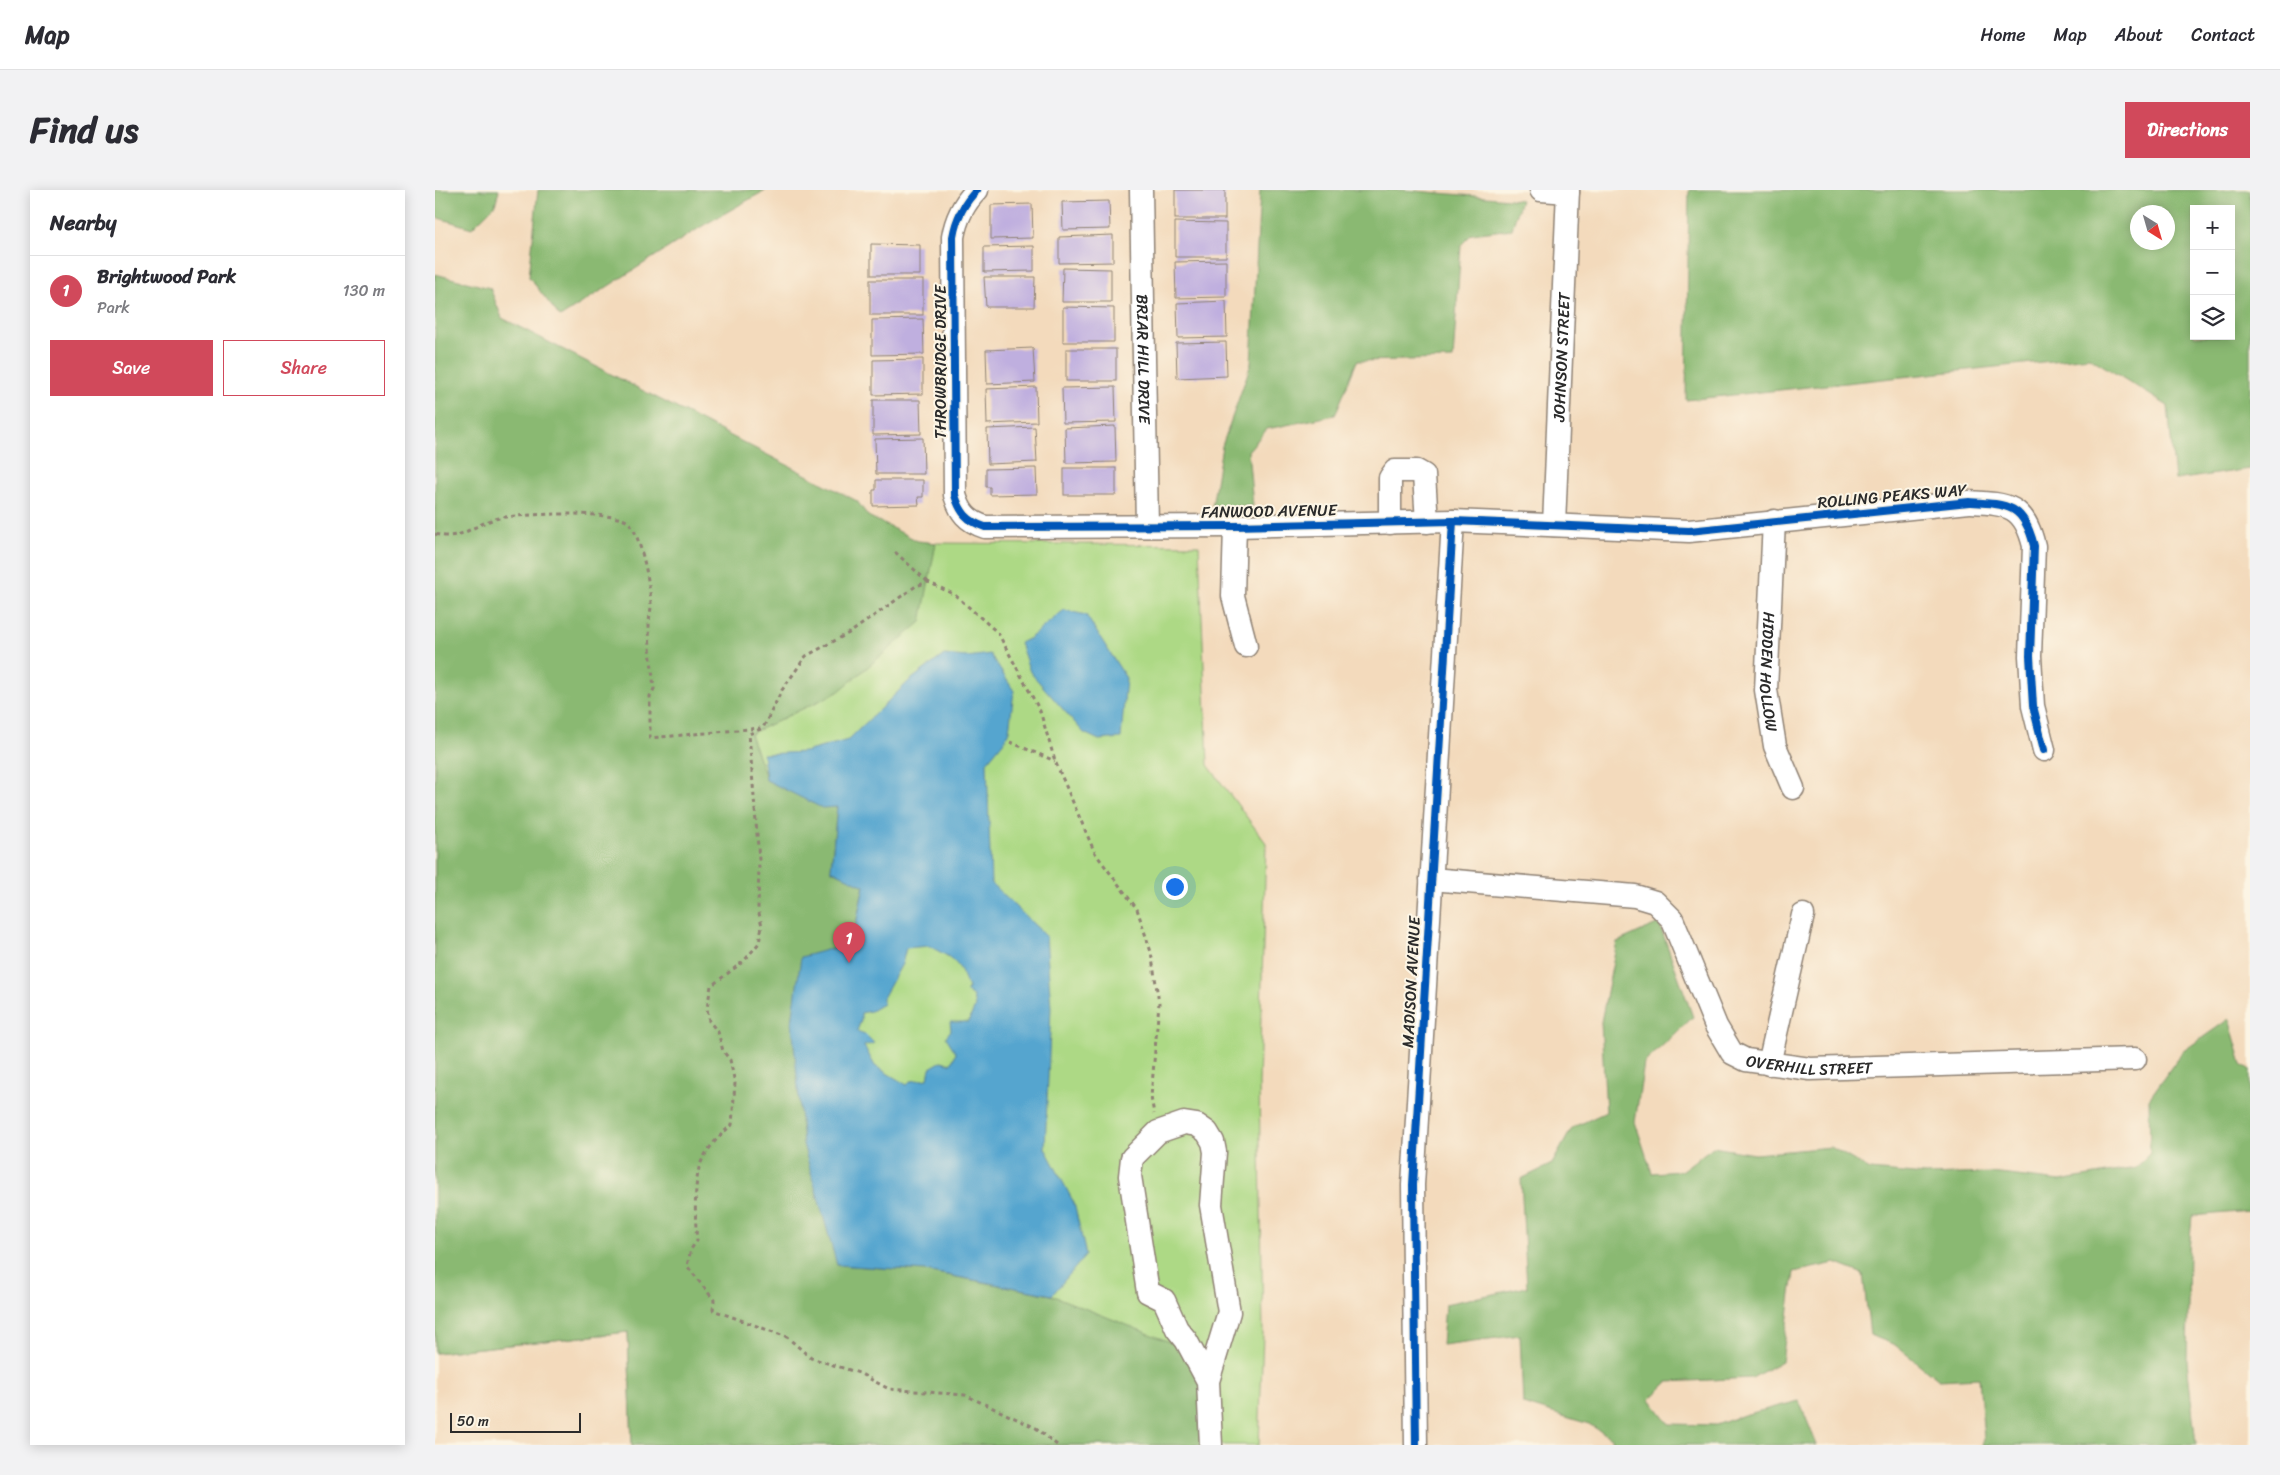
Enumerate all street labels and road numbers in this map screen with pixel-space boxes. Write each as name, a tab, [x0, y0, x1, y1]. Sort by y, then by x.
street label: THROWBRIDGE DRIVE	[926, 284, 955, 439]
street label: JOHNSON STREET	[1544, 291, 1578, 423]
street label: BRIAR HILL DRIVE	[1128, 294, 1160, 425]
street label: ROLLING PEAKS WAY	[1816, 475, 1969, 517]
street label: FANWOOD AVENUE	[1201, 495, 1338, 527]
street label: HIDDEN HOLLOW	[1751, 611, 1787, 734]
street label: MADISON AVENUE	[1393, 915, 1429, 1048]
street label: OVERHILL STREET	[1744, 1046, 1874, 1084]

